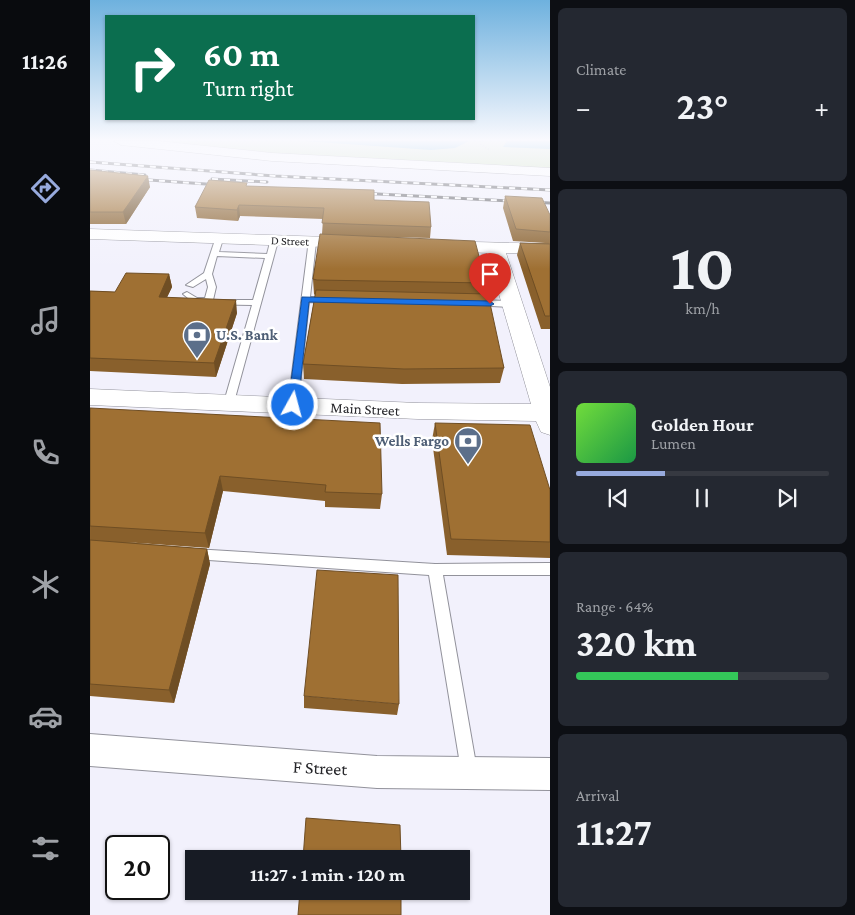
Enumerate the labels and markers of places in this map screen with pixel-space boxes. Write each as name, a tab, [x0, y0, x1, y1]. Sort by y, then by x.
pin	[469, 253, 511, 304]
bank icon: U.S. Bank	[182, 320, 212, 359]
place label: U.S. Bank	[216, 327, 279, 343]
bank icon: Wells Fargo	[453, 426, 483, 465]
place label: Wells Fargo	[374, 433, 449, 449]

